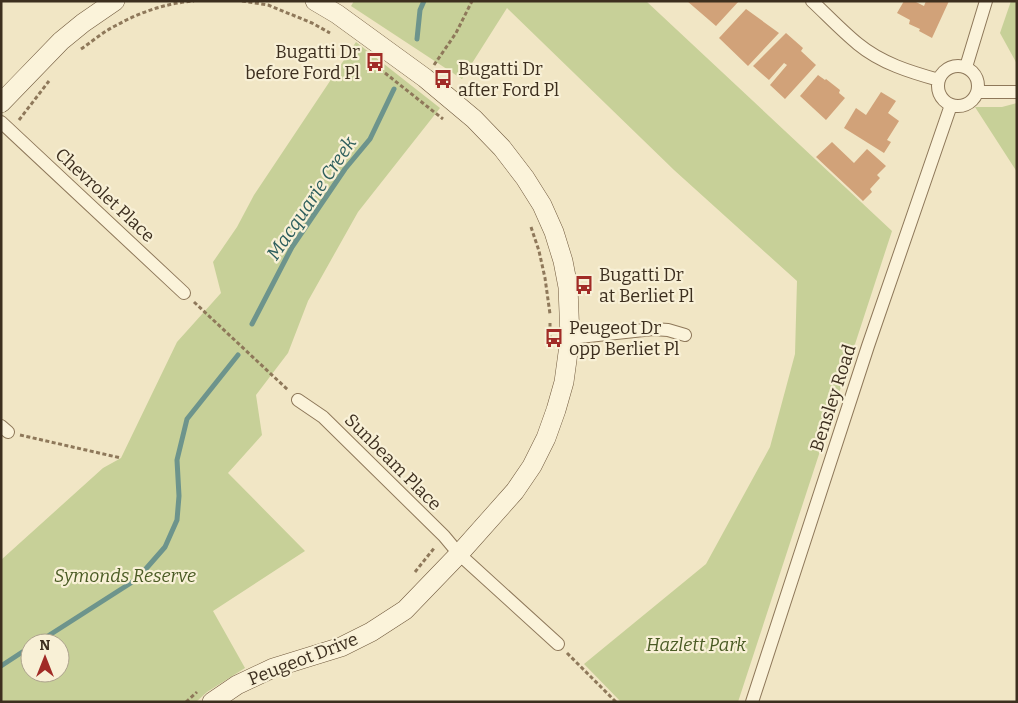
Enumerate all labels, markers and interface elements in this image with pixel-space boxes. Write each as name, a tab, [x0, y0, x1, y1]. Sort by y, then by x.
place label: Bugatti Dr before Ford Pl	[245, 41, 360, 84]
bus stop icon: Bugatti Dr before Ford Pl	[364, 51, 386, 73]
place label: Bugatti Dr after Ford Pl	[458, 58, 559, 101]
bus stop icon: Bugatti Dr after Ford Pl	[432, 68, 454, 90]
water label: Macquarie Creek	[262, 132, 362, 264]
street label: Chevrolet Place	[51, 143, 159, 247]
place label: Bugatti Dr at Berliet Pl	[599, 264, 694, 307]
bus stop icon: Bugatti Dr at Berliet Pl	[573, 274, 595, 296]
place label: Peugeot Dr opp Berliet Pl	[569, 317, 679, 360]
bus stop icon: Peugeot Dr opp Berliet Pl	[543, 327, 565, 349]
street label: Bensley Road	[805, 341, 861, 454]
street label: Sunbeam Place	[340, 409, 446, 515]
park label: Symonds Reserve	[54, 565, 196, 587]
street label: Peugeot Drive	[245, 628, 361, 690]
north arrow	[20, 633, 70, 683]
park label: Hazlett Park	[646, 634, 746, 656]
text: N	[40, 637, 51, 654]

